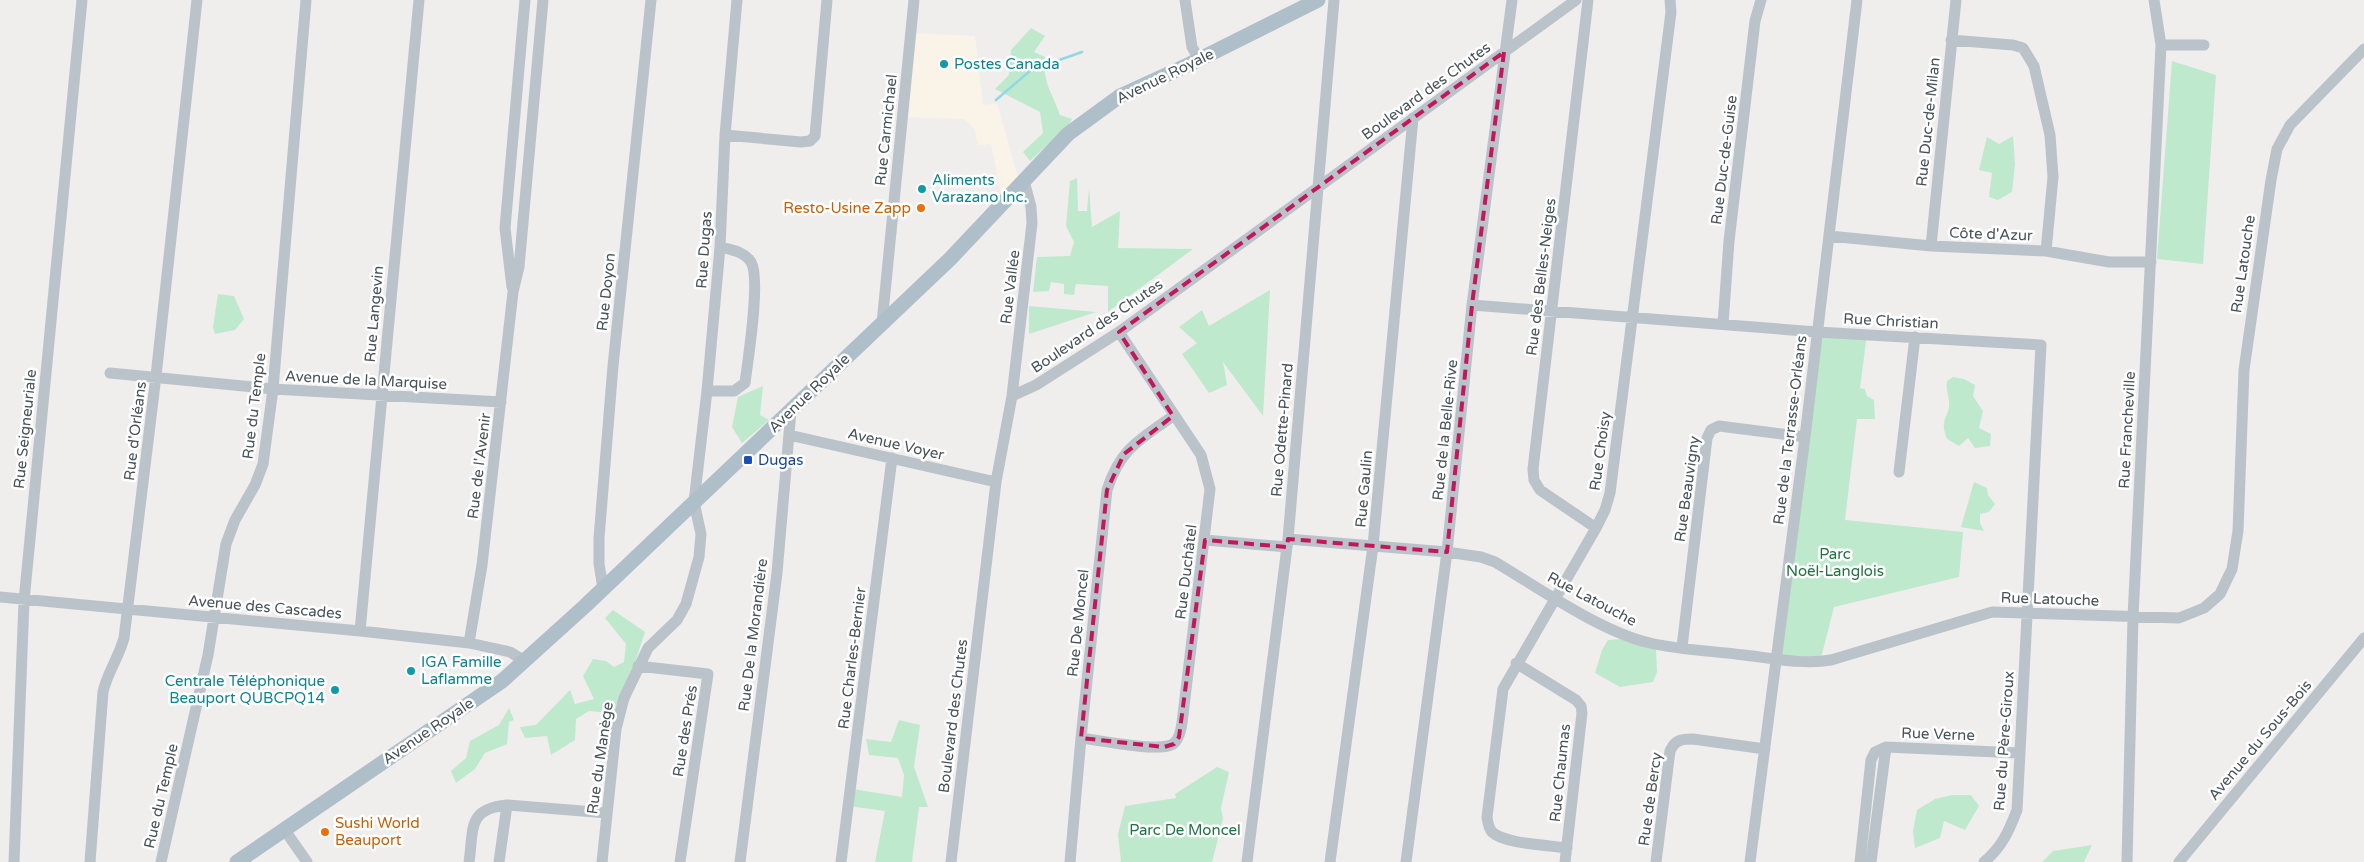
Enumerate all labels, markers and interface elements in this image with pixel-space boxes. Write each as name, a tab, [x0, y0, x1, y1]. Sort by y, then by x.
street label: Boulevard des Chutes	[1358, 38, 1494, 144]
street label: Avenue Royale	[1113, 45, 1217, 107]
place label: Postes Canada	[954, 55, 1060, 73]
street label: Rue Duc-de-Milan	[1912, 56, 1944, 188]
marker: Postes Canada	[938, 58, 950, 70]
street label: Rue Carmichael	[871, 73, 901, 187]
street label: Rue Duc-de-Guise	[1707, 94, 1741, 226]
place label: Aliments Varazano Inc.	[932, 171, 1027, 206]
marker: Aliments Varazano Inc.	[916, 183, 928, 195]
street label: Rue des Belles-Neiges	[1522, 197, 1560, 357]
place label: Resto-Usine Zapp	[783, 199, 911, 217]
marker: Resto-Usine Zapp	[915, 202, 927, 214]
street label: Rue Dugas	[692, 211, 716, 289]
street label: Rue Latouche	[2227, 214, 2259, 314]
street label: Côte d'Azur	[1949, 224, 2033, 244]
street label: Rue Vallée	[997, 249, 1023, 325]
street label: Rue Doyon	[593, 252, 619, 332]
street label: Rue Langevin	[361, 265, 387, 363]
street label: Boulevard des Chutes	[1028, 275, 1166, 377]
street label: Rue Christian	[1843, 310, 1939, 332]
street label: Rue de la Terrasse-Orléans	[1769, 334, 1811, 526]
street label: Avenue Royale	[765, 350, 853, 436]
street label: Rue du Temple	[239, 352, 269, 460]
street label: Rue de la Belle-Rive	[1429, 359, 1461, 501]
street label: Rue Odette-Pinard	[1267, 362, 1297, 498]
street label: Avenue de la Marquise	[285, 367, 447, 393]
street label: Rue Seigneuriale	[10, 368, 40, 490]
street label: Rue Francheville	[2115, 371, 2139, 489]
street label: Rue d'Orléans	[120, 380, 150, 482]
street label: Rue Choisy	[1586, 410, 1614, 492]
street label: Rue de l'Avenir	[464, 412, 494, 520]
street label: Avenue Voyer	[846, 424, 946, 464]
street label: Rue Beauvigny	[1671, 435, 1703, 543]
street label: Rue Gaulin	[1352, 450, 1376, 528]
place label: Dugas	[758, 451, 803, 469]
marker: Dugas	[742, 454, 754, 466]
street label: Rue Duchâtel	[1171, 523, 1201, 621]
park label: Parc Noël-Langlois	[1786, 545, 1884, 580]
street label: Rue De la Morandière	[735, 557, 771, 713]
street label: Rue De Moncel	[1063, 568, 1093, 678]
street label: Rue Latouche	[1544, 568, 1640, 630]
street label: Rue Charles-Bernier	[834, 586, 870, 730]
street label: Rue Latouche	[2000, 588, 2100, 610]
street label: Avenue des Cascades	[187, 591, 343, 623]
street label: Boulevard des Chutes	[935, 638, 971, 794]
place label: IGA Famille Laflamme	[421, 653, 502, 688]
marker: IGA Famille Laflamme	[405, 665, 417, 677]
street label: Rue du Père-Giroux	[1990, 671, 2018, 811]
place label: Centrale Téléphonique Beauport QUBCPQ14	[165, 672, 325, 707]
street label: Avenue du Sous-Bois	[2204, 676, 2316, 804]
marker: Centrale Téléphonique Beauport QUBCPQ14	[329, 684, 341, 696]
street label: Rue des Prés	[669, 684, 701, 778]
street label: Avenue Royale	[379, 694, 477, 768]
street label: Rue du Manège	[583, 701, 617, 815]
street label: Rue Chaumas	[1546, 723, 1574, 823]
street label: Rue Verne	[1901, 724, 1975, 744]
street label: Rue du Temple	[140, 742, 182, 850]
street label: Rue de Bercy	[1635, 751, 1665, 847]
place label: Sushi World Beauport	[335, 814, 420, 849]
park label: Parc De Moncel	[1129, 821, 1241, 839]
marker: Sushi World Beauport	[319, 826, 331, 838]

